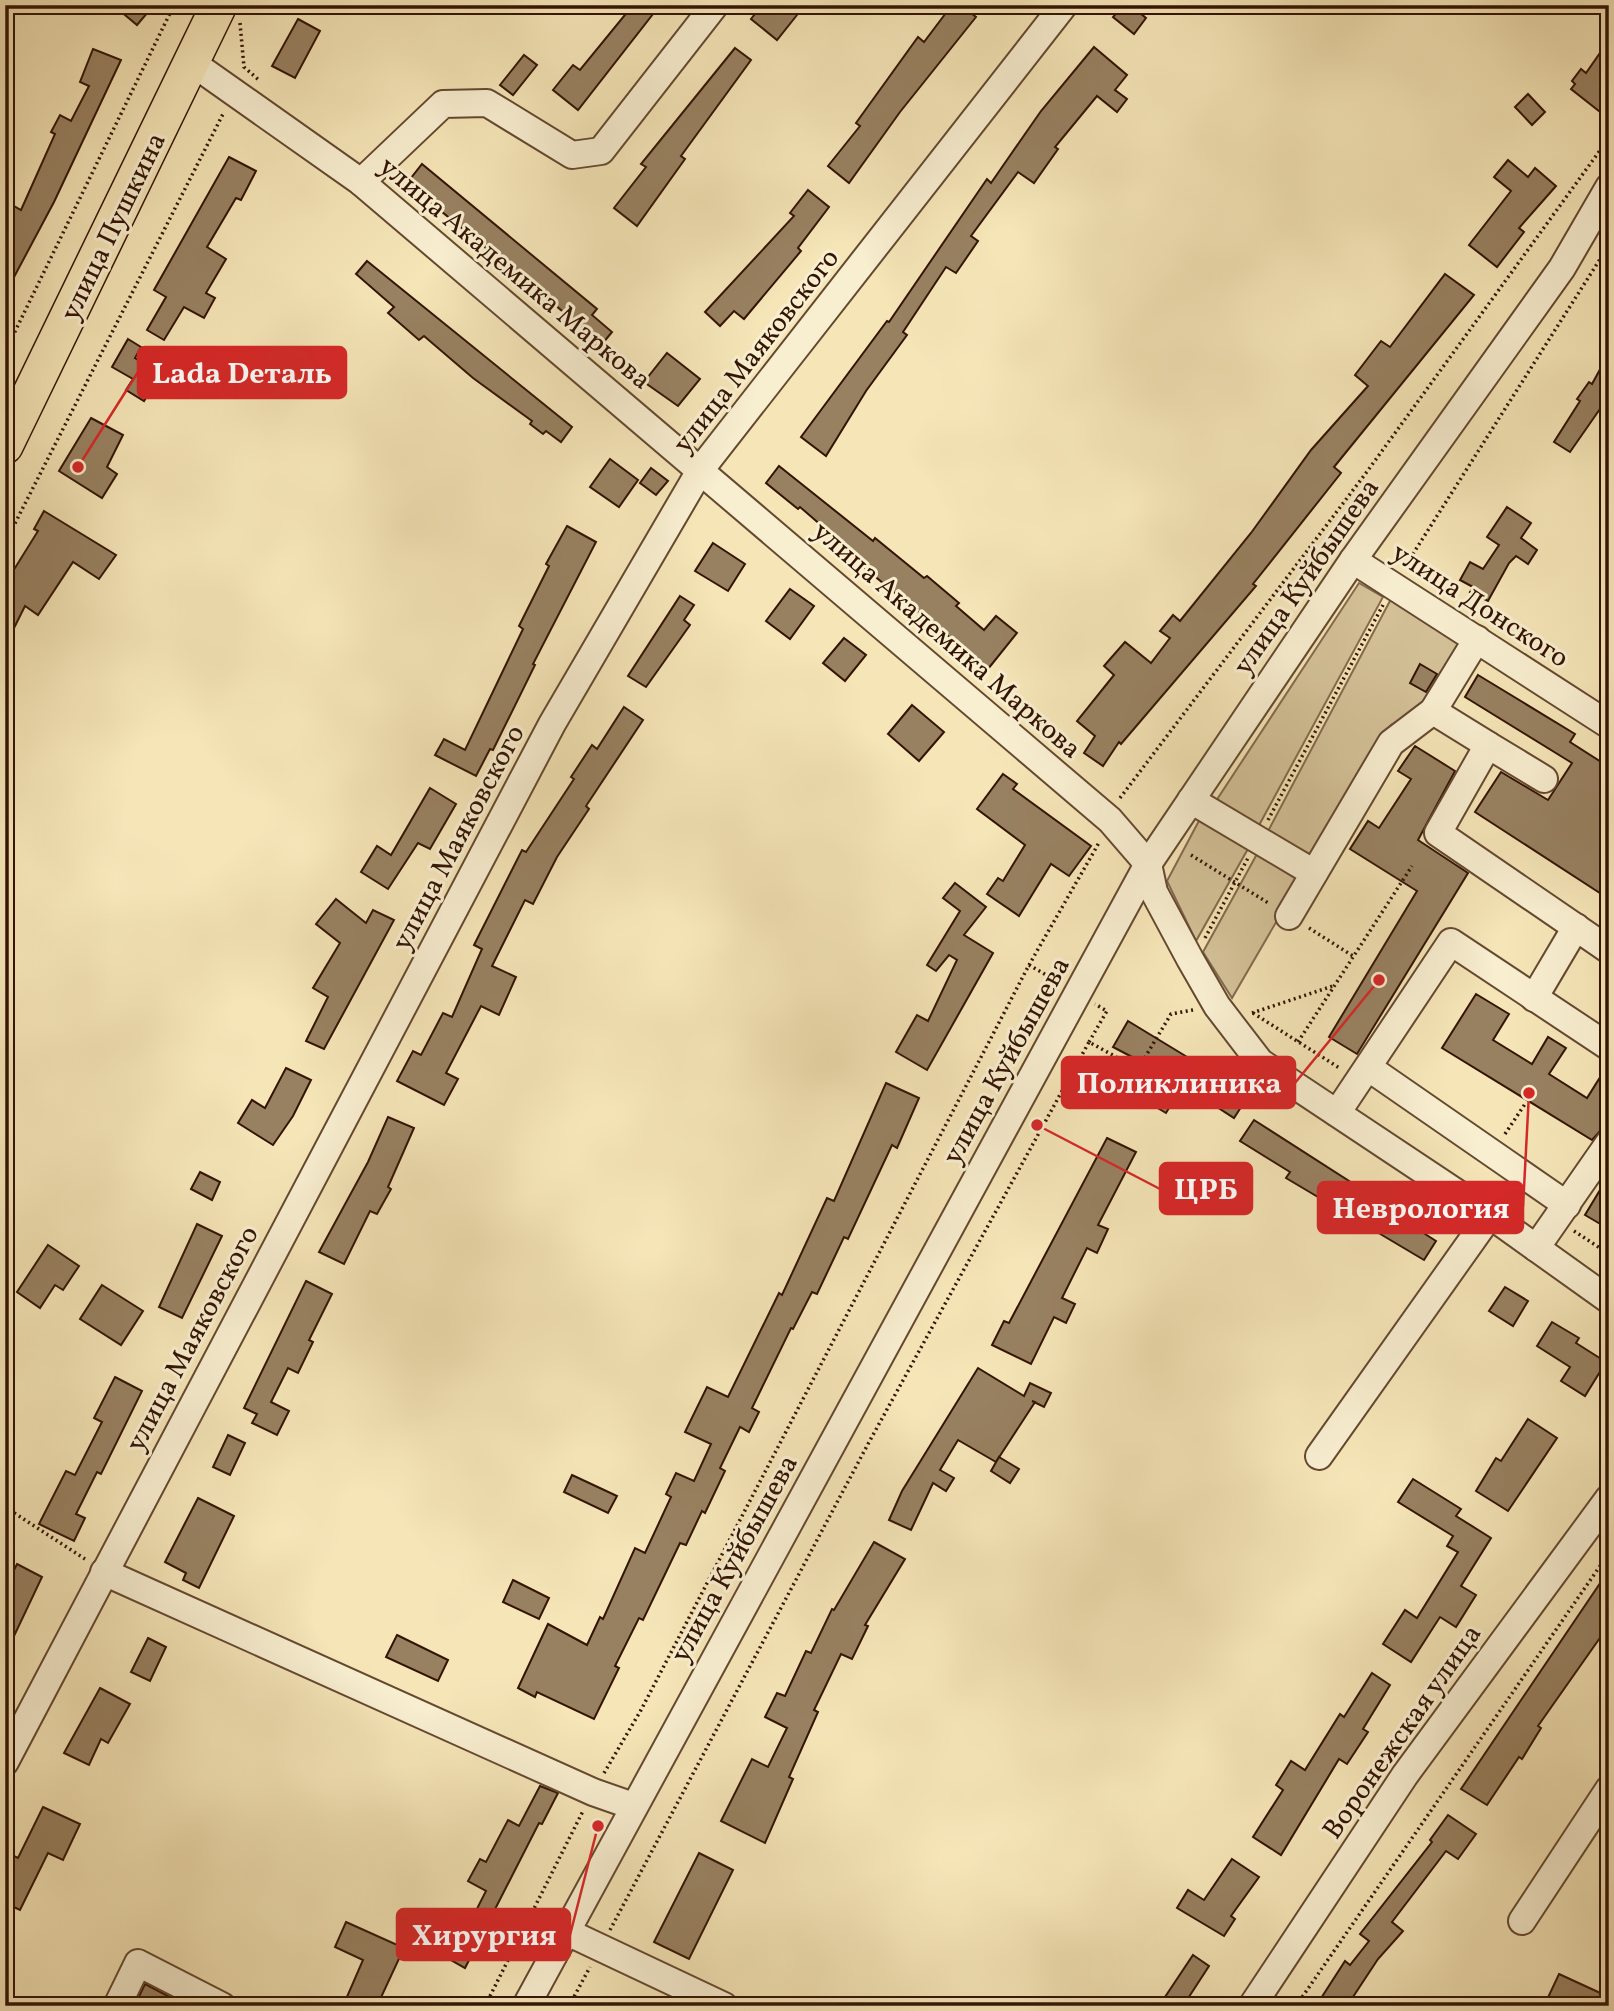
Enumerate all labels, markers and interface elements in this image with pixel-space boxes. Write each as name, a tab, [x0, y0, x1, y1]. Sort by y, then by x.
street label: улица Пушкина	[52, 126, 177, 328]
street label: улица Академика Маркова	[370, 148, 659, 400]
street label: улица Маяковского	[664, 241, 849, 462]
callout: Lada Dеталь	[138, 347, 346, 398]
text: Lada Dеталь	[152, 354, 332, 396]
street label: улица Куйбышева	[1225, 471, 1390, 684]
street label: улица Академика Маркова	[803, 513, 1089, 769]
street label: улица Донского	[1383, 534, 1576, 678]
street label: улица Маяковского	[383, 718, 535, 958]
street label: улица Куйбышева	[934, 950, 1080, 1172]
callout: Поликлиника	[1062, 1057, 1295, 1108]
text: Поликлиника	[1076, 1064, 1282, 1106]
callout: ЦРБ	[1160, 1163, 1252, 1214]
text: ЦРБ	[1174, 1170, 1238, 1212]
callout: Неврология	[1318, 1182, 1523, 1233]
text: Неврология	[1332, 1189, 1510, 1231]
street label: улица Маяковского	[117, 1219, 269, 1459]
street label: улица Куйбышева	[662, 1448, 808, 1670]
street label: Воронежская улица	[1314, 1617, 1492, 1848]
callout: Хирургия	[397, 1909, 570, 1960]
text: Хирургия	[411, 1916, 557, 1958]

